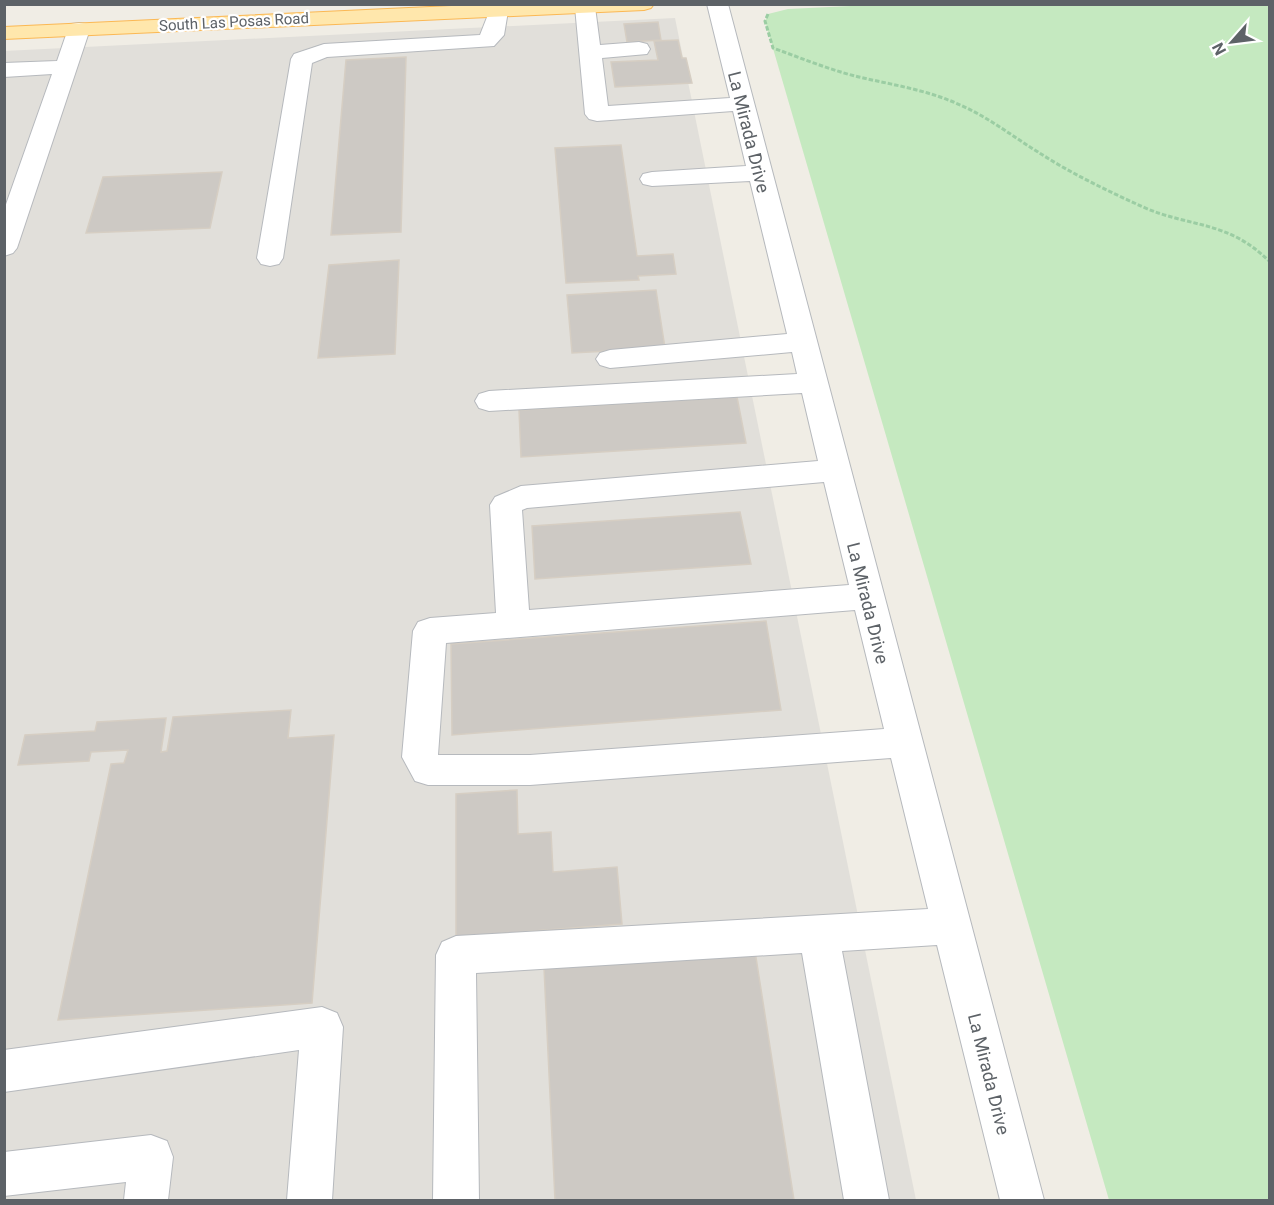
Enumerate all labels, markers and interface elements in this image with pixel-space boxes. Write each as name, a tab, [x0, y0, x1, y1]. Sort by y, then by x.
street label: South Las Posas Road	[159, 9, 309, 35]
north arrow	[1202, 12, 1262, 72]
text: N	[1208, 39, 1230, 58]
street label: La Mirada Drive	[724, 69, 774, 195]
street label: La Mirada Drive	[843, 540, 893, 666]
street label: La Mirada Drive	[964, 1011, 1014, 1137]

